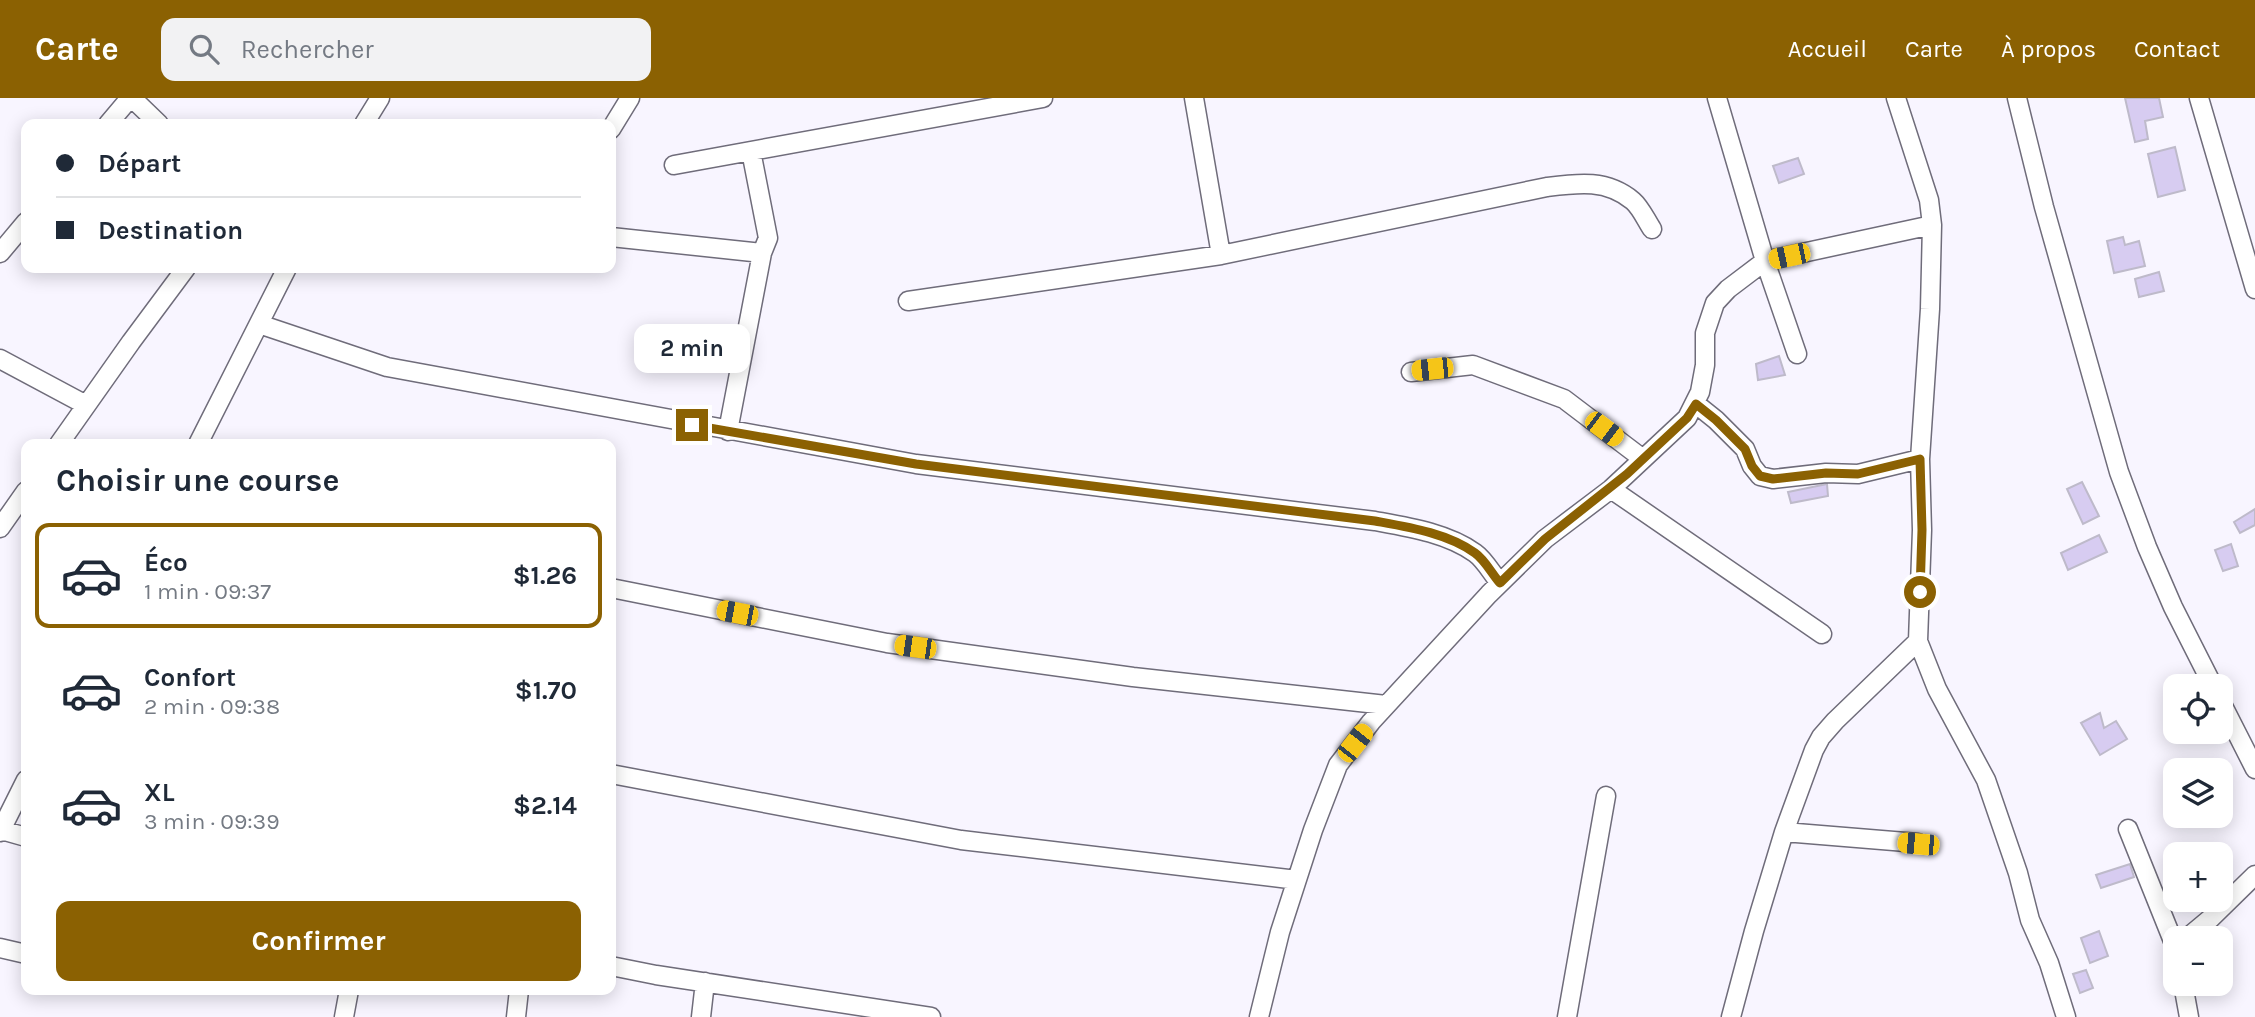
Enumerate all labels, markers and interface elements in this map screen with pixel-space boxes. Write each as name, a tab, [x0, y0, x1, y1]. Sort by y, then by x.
search box	[161, 18, 651, 81]
text: Carte	[35, 30, 119, 68]
icon: search	[185, 30, 223, 68]
text: Rechercher	[241, 34, 374, 65]
text: Accueil	[1788, 35, 1867, 63]
text: Carte	[1905, 35, 1963, 63]
text: À propos	[2001, 35, 2096, 63]
text: Contact	[2134, 35, 2220, 63]
text: Départ	[98, 148, 181, 179]
text: Destination	[98, 215, 243, 246]
car	[1767, 241, 1812, 271]
callout: 2 min	[634, 324, 750, 372]
text: 2 min	[660, 335, 724, 362]
car	[1411, 356, 1454, 382]
car	[1581, 408, 1628, 450]
route end	[676, 409, 708, 441]
text: Choisir une course	[56, 462, 339, 499]
icon: car	[60, 544, 123, 607]
text: Éco	[144, 547, 188, 578]
text: $1.26	[513, 560, 577, 591]
route start	[1904, 576, 1936, 608]
text: 1 min · 09:37	[144, 578, 271, 605]
car	[715, 599, 760, 627]
car	[893, 634, 938, 660]
icon: car	[60, 659, 123, 722]
text: Confort	[144, 662, 236, 693]
map controls	[2163, 674, 2233, 996]
button: locate	[2163, 674, 2233, 744]
text: $1.70	[515, 675, 577, 706]
text: 2 min · 09:38	[144, 693, 280, 720]
car	[1334, 720, 1377, 766]
button: layers	[2163, 758, 2233, 828]
icon: car	[60, 774, 123, 837]
text: XL	[144, 777, 175, 808]
text: $2.14	[513, 790, 577, 821]
text: 3 min · 09:39	[144, 808, 280, 835]
car	[1897, 832, 1940, 856]
button: +	[2163, 842, 2233, 912]
button: Confirmer	[56, 901, 581, 981]
button: −	[2163, 926, 2233, 996]

